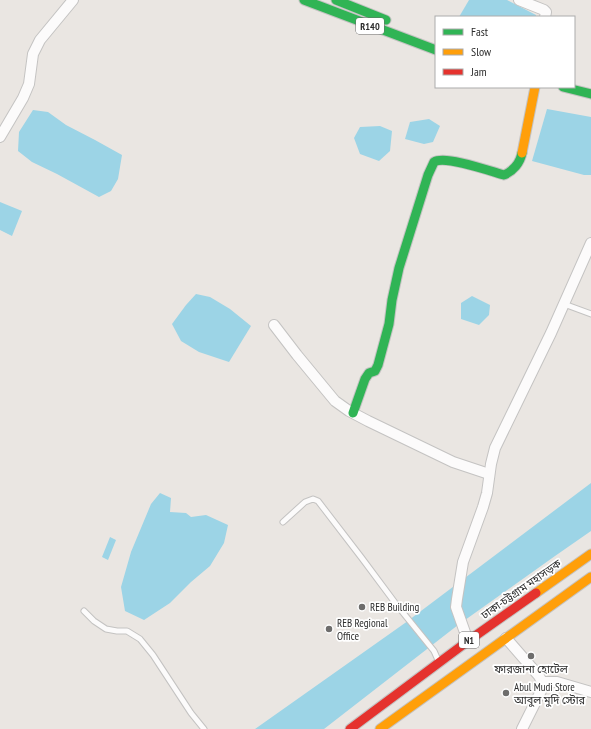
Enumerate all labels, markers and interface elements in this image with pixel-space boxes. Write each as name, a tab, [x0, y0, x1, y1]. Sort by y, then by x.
legend	[435, 16, 575, 88]
road number: R140	[356, 18, 384, 34]
text: Fast	[471, 24, 489, 39]
text: Slow	[471, 44, 492, 59]
text: Jam	[470, 64, 487, 79]
street label: ঢাকা-চট্টগ্রাম মহাসড়ক	[477, 556, 564, 622]
place label: REB Building	[370, 600, 419, 614]
marker: REB Building	[357, 602, 367, 612]
place label: REB Regional Office	[337, 616, 388, 643]
marker: REB Regional Office	[324, 624, 334, 634]
road number: N1	[459, 632, 479, 648]
marker: ফারজানা হোটেল	[526, 651, 536, 661]
place label: ফারজানা হোটেল	[493, 662, 569, 676]
place label: Abul Mudi Store আবুল মুদি স্টোর	[513, 680, 586, 707]
marker: Abul Mudi Store আবুল মুদি স্টোর	[501, 688, 511, 698]

